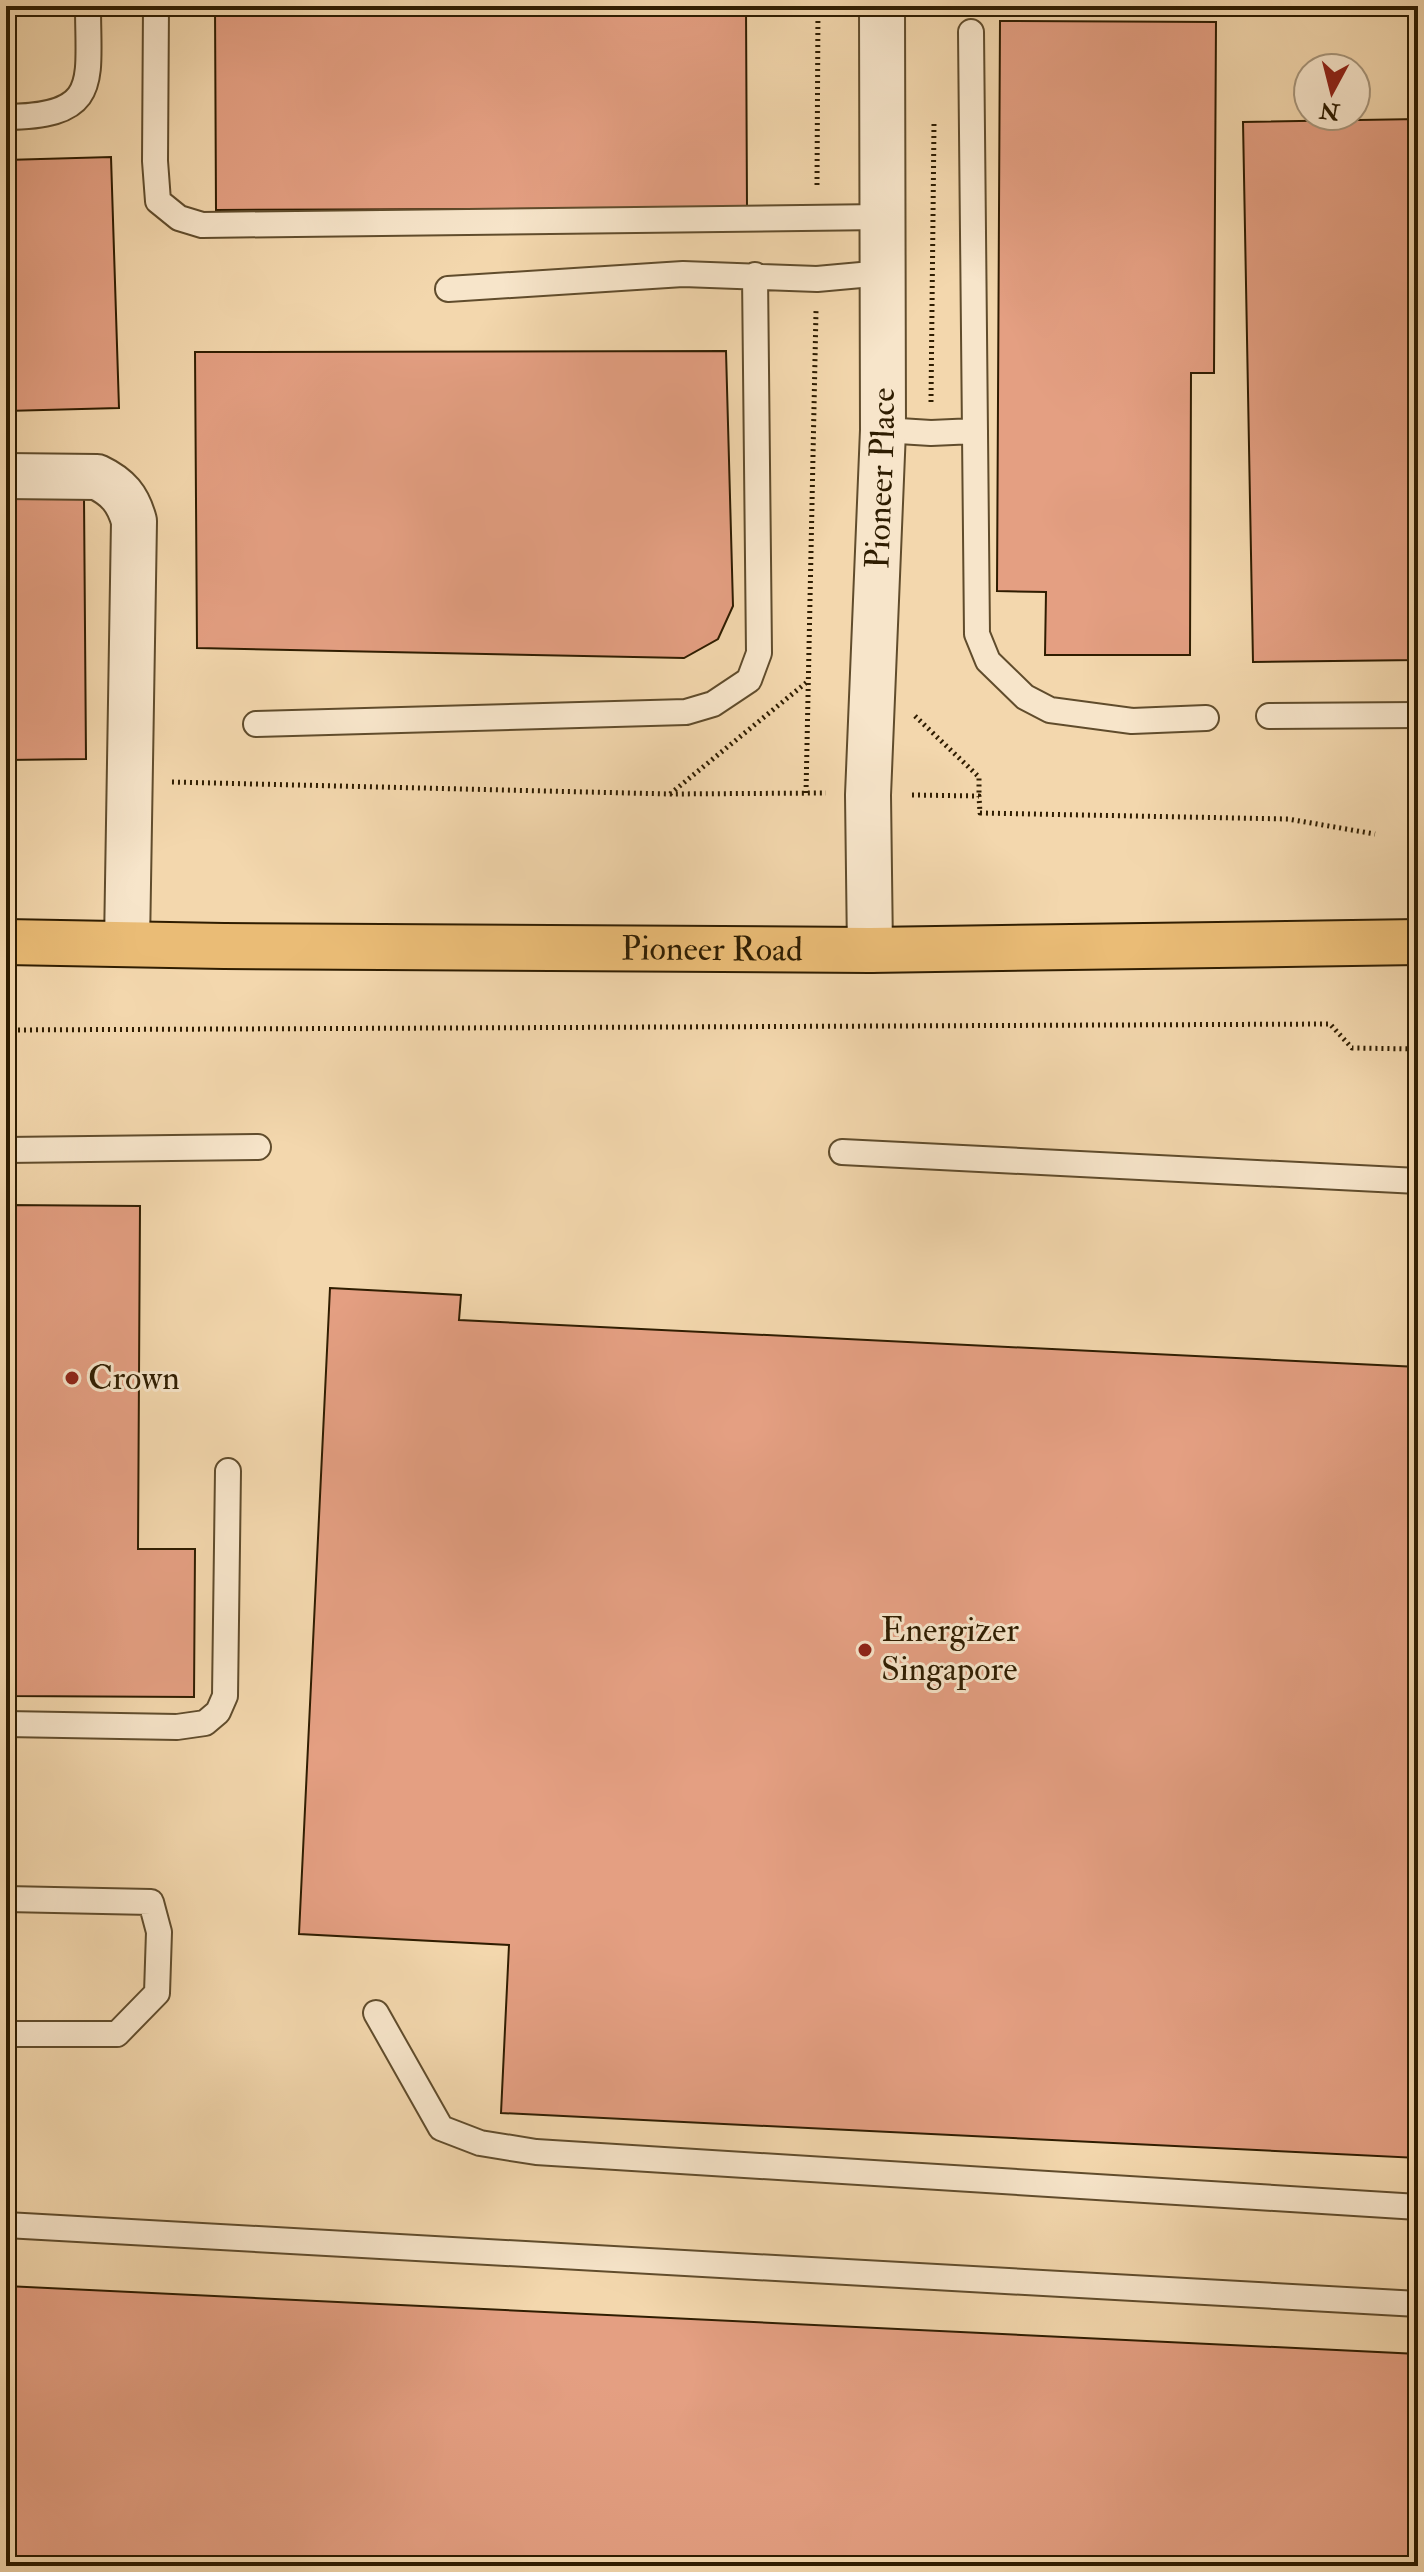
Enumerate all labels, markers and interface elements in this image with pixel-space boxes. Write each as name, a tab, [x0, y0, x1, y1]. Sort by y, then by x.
north arrow	[1292, 52, 1372, 132]
text: N	[1318, 96, 1342, 126]
street label: Pioneer Place	[856, 388, 905, 570]
street label: Pioneer Road	[621, 927, 803, 971]
place label: Crown	[88, 1357, 180, 1400]
marker: Crown	[63, 1369, 81, 1387]
place label: Energizer Singapore	[881, 1609, 1019, 1691]
marker: Energizer Singapore	[856, 1641, 874, 1659]

